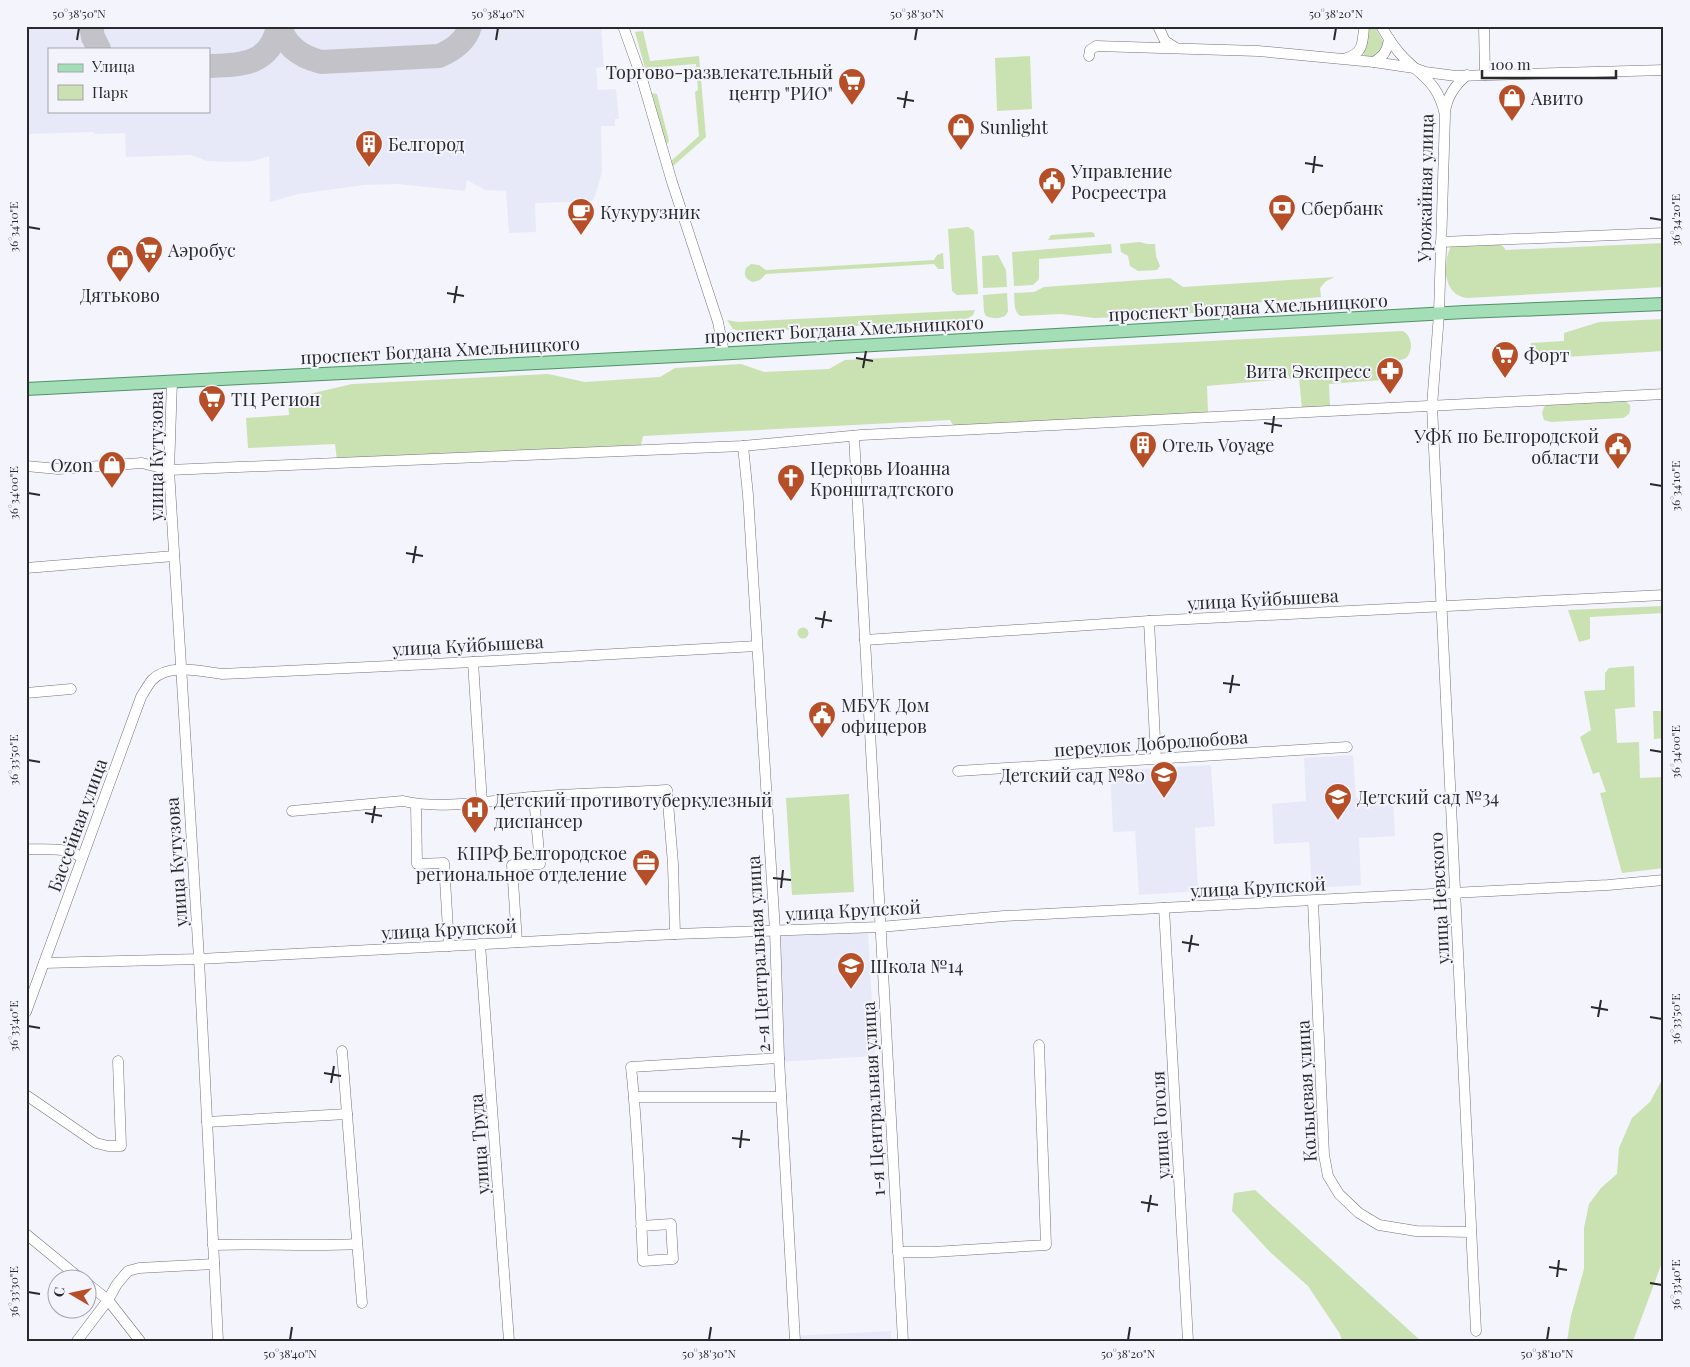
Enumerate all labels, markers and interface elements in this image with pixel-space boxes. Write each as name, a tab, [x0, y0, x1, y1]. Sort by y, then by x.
text: 50°38'50"N	[52, 5, 106, 21]
text: 50°38'40"N	[471, 5, 525, 21]
text: 50°38'30"N	[890, 5, 944, 21]
text: 50°38'20"N	[1309, 5, 1364, 21]
legend	[48, 48, 210, 112]
scale bar	[1482, 48, 1616, 80]
text: 100 m	[1490, 54, 1531, 74]
text: Улица	[91, 56, 135, 76]
place label: Торгово-развлекательный центр "РИО"	[606, 60, 833, 105]
supermarket icon: Торгово-развлекательный центр "РИО"	[837, 67, 867, 106]
text: Парк	[92, 82, 128, 102]
shop icon: Авито	[1497, 83, 1527, 122]
place label: Авито	[1530, 86, 1583, 110]
shop icon: Sunlight	[946, 112, 976, 151]
street label: Урожайная улица	[1412, 113, 1438, 264]
place label: Sunlight	[980, 115, 1048, 139]
building icon: Белгород	[354, 129, 384, 168]
place label: Белгород	[388, 132, 465, 156]
place label: Управление Росреестра	[1070, 159, 1172, 204]
public building icon: Управление Росреестра	[1037, 166, 1067, 205]
bank icon: Сбербанк	[1267, 193, 1297, 232]
text: 36°34'20"E	[1667, 194, 1683, 246]
place label: Сбербанк	[1301, 196, 1383, 220]
cafe icon: Кукурузник	[566, 197, 596, 236]
place label: Кукурузник	[600, 200, 700, 224]
text: 36°34'10"E	[5, 202, 21, 252]
supermarket icon: Аэробус	[134, 235, 164, 274]
place label: Аэробус	[167, 238, 236, 262]
shop icon: Дятьково	[105, 244, 135, 283]
place label: Дятьково	[80, 283, 160, 307]
street label: проспект Богдана Хмельницкого	[1108, 288, 1388, 326]
street label: проспект Богдана Хмельницкого	[704, 310, 984, 348]
street label: проспект Богдана Хмельницкого	[300, 331, 580, 369]
supermarket icon: Форт	[1490, 340, 1520, 379]
place label: Форт	[1524, 343, 1570, 367]
pharmacy icon: Вита Экспресс	[1375, 356, 1405, 395]
place label: Вита Экспресс	[1246, 359, 1371, 383]
supermarket icon: ТЦ Регион	[197, 384, 227, 423]
place label: ТЦ Регион	[231, 387, 320, 411]
street label: улица Кутузова	[144, 391, 168, 522]
place label: УФК по Белгородской области	[1413, 424, 1599, 469]
building icon: Отель Voyage	[1128, 430, 1158, 469]
public building icon: УФК по Белгородской области	[1603, 431, 1633, 470]
place label: Отель Voyage	[1162, 433, 1274, 457]
shop icon: Ozon	[97, 450, 127, 489]
place label: Ozon	[50, 453, 93, 477]
place label: Церковь Иоанна Кронштадтского	[810, 456, 954, 501]
text: 36°34'10"E	[1667, 461, 1683, 511]
church icon: Церковь Иоанна Кронштадтского	[776, 463, 806, 502]
text: 36°34'00"E	[5, 466, 21, 520]
street label: улица Куйбышева	[1186, 583, 1339, 615]
street label: улица Куйбышева	[391, 629, 544, 661]
place label: МБУК Дом офицеров	[841, 693, 930, 738]
public building icon: МБУК Дом офицеров	[807, 700, 837, 739]
street label: переулок Добролюбова	[1053, 724, 1249, 762]
text: 36°34'00"E	[1667, 725, 1683, 779]
text: 36°33'50"E	[5, 735, 21, 785]
street label: Бассейная улица	[42, 755, 112, 895]
school or university icon: Детский сад №80	[1149, 760, 1179, 799]
place label: Детский сад №80	[1000, 763, 1145, 787]
school or university icon: Детский сад №34	[1323, 782, 1353, 821]
place label: Детский сад №34	[1357, 785, 1499, 809]
place label: Детский противотуберкулезный диспансер	[494, 788, 772, 833]
hospital icon: Детский противотуберкулезный диспансер	[460, 795, 490, 834]
street label: улица Кутузова	[160, 796, 193, 929]
street label: улица Невского	[1424, 831, 1454, 966]
place label: КПРФ Белгородское региональное отделение	[416, 841, 627, 886]
office icon: КПРФ Белгородское региональное отделение	[631, 848, 661, 887]
street label: 2-я Центральная улица	[741, 855, 775, 1053]
street label: улица Крупской	[1189, 871, 1326, 903]
street label: улица Крупской	[784, 894, 921, 926]
street label: улица Крупской	[380, 913, 517, 945]
school or university icon: Школа №14	[836, 951, 866, 990]
place label: Школа №14	[870, 954, 963, 978]
text: 36°33'50"E	[1667, 994, 1683, 1044]
text: 36°33'40"E	[5, 1000, 21, 1052]
street label: 1-я Центральная улица	[856, 1001, 890, 1197]
street label: Кольцевая улица	[1290, 1020, 1322, 1162]
street label: улица Гоголя	[1145, 1070, 1175, 1181]
street label: улица Труда	[464, 1093, 495, 1196]
text: 36°33'40"E	[1667, 1259, 1683, 1311]
text: 36°33'30"E	[5, 1266, 21, 1318]
north arrow	[48, 1270, 98, 1320]
text: С	[49, 1285, 69, 1298]
text: 50°38'40"N	[263, 1345, 317, 1361]
text: 50°38'30"N	[682, 1345, 736, 1361]
text: 50°38'20"N	[1101, 1345, 1156, 1361]
text: 50°38'10"N	[1521, 1345, 1574, 1361]

